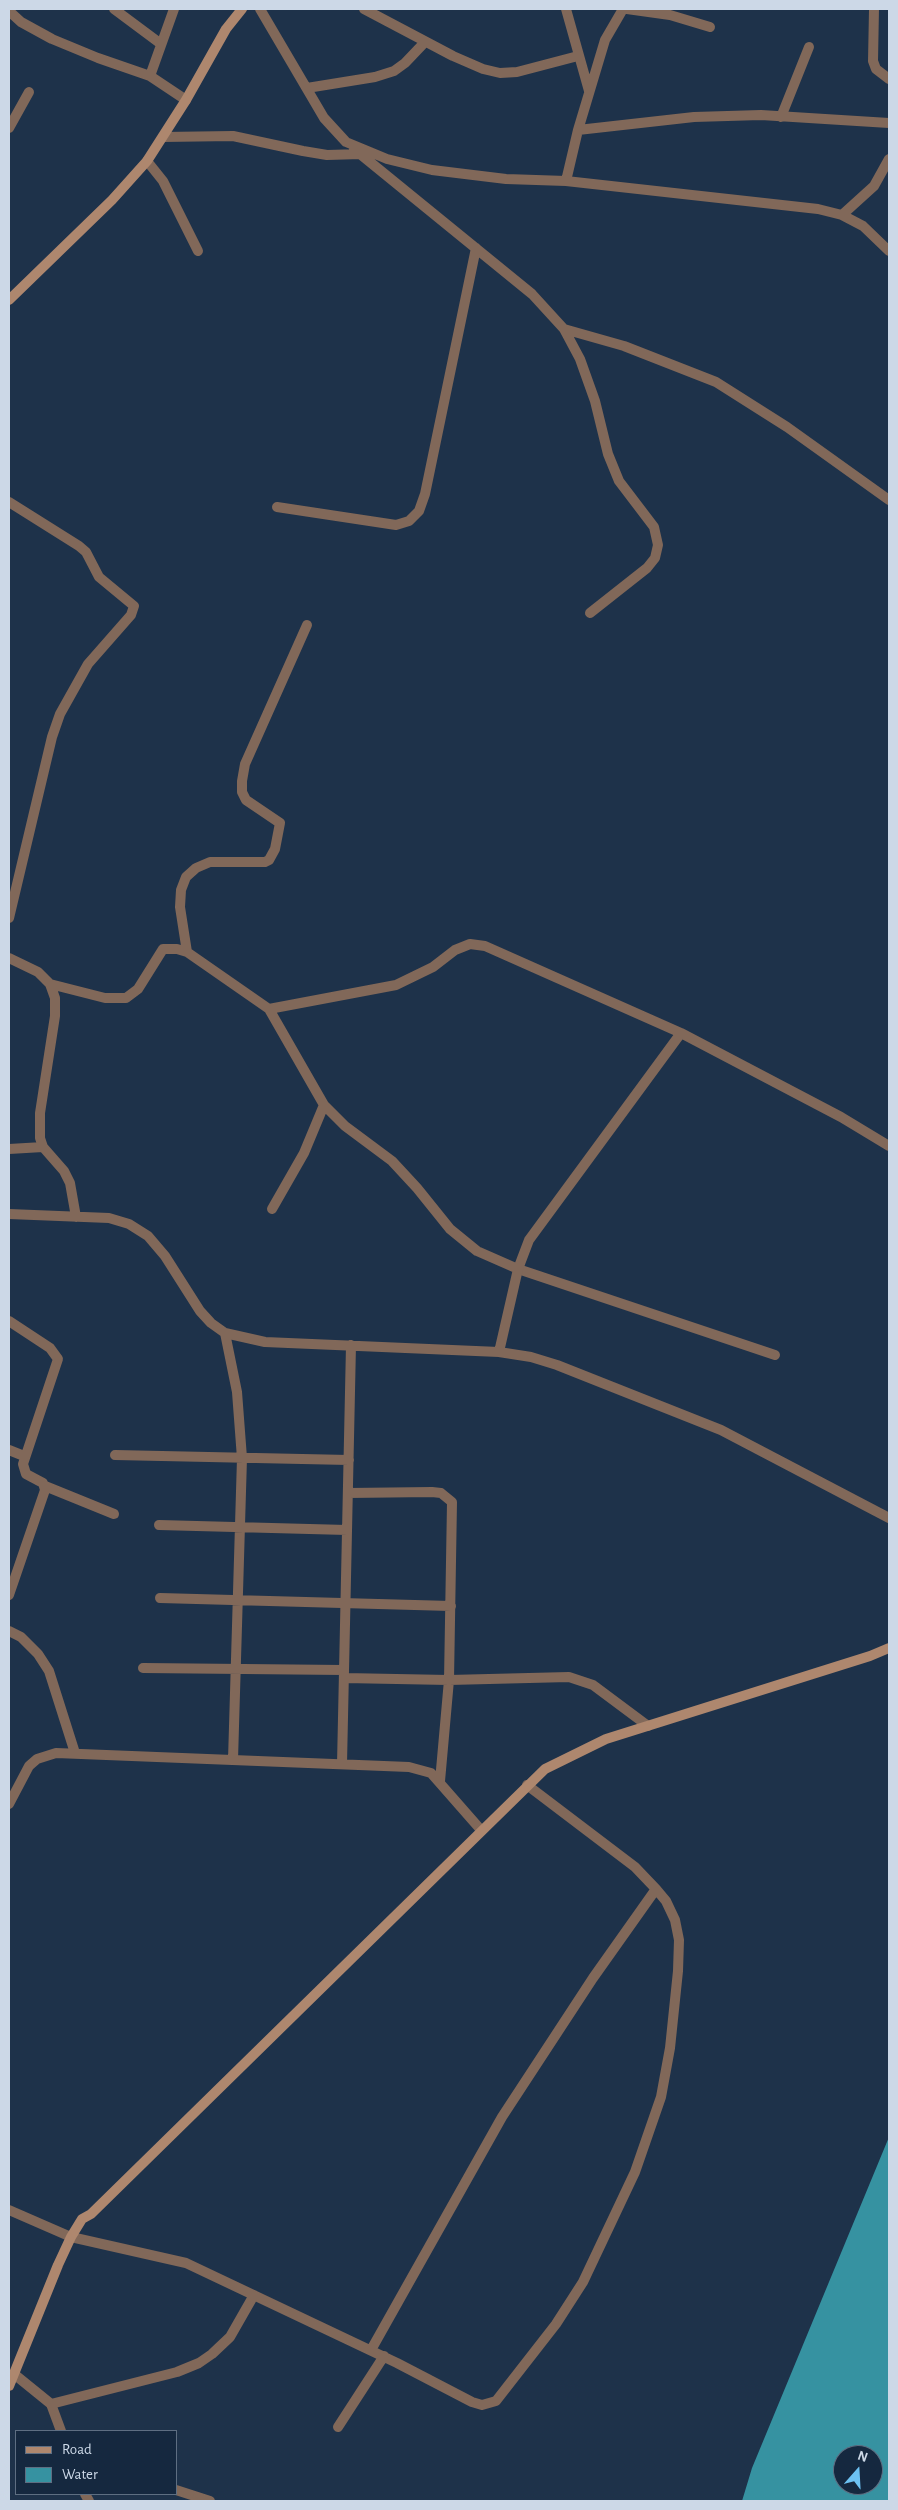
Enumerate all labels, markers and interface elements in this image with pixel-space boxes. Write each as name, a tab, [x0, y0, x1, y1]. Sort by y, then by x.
legend	[15, 2430, 178, 2495]
text: Road	[62, 2442, 92, 2457]
north arrow	[833, 2445, 883, 2495]
text: N	[856, 2449, 869, 2465]
text: Water	[62, 2467, 98, 2482]

